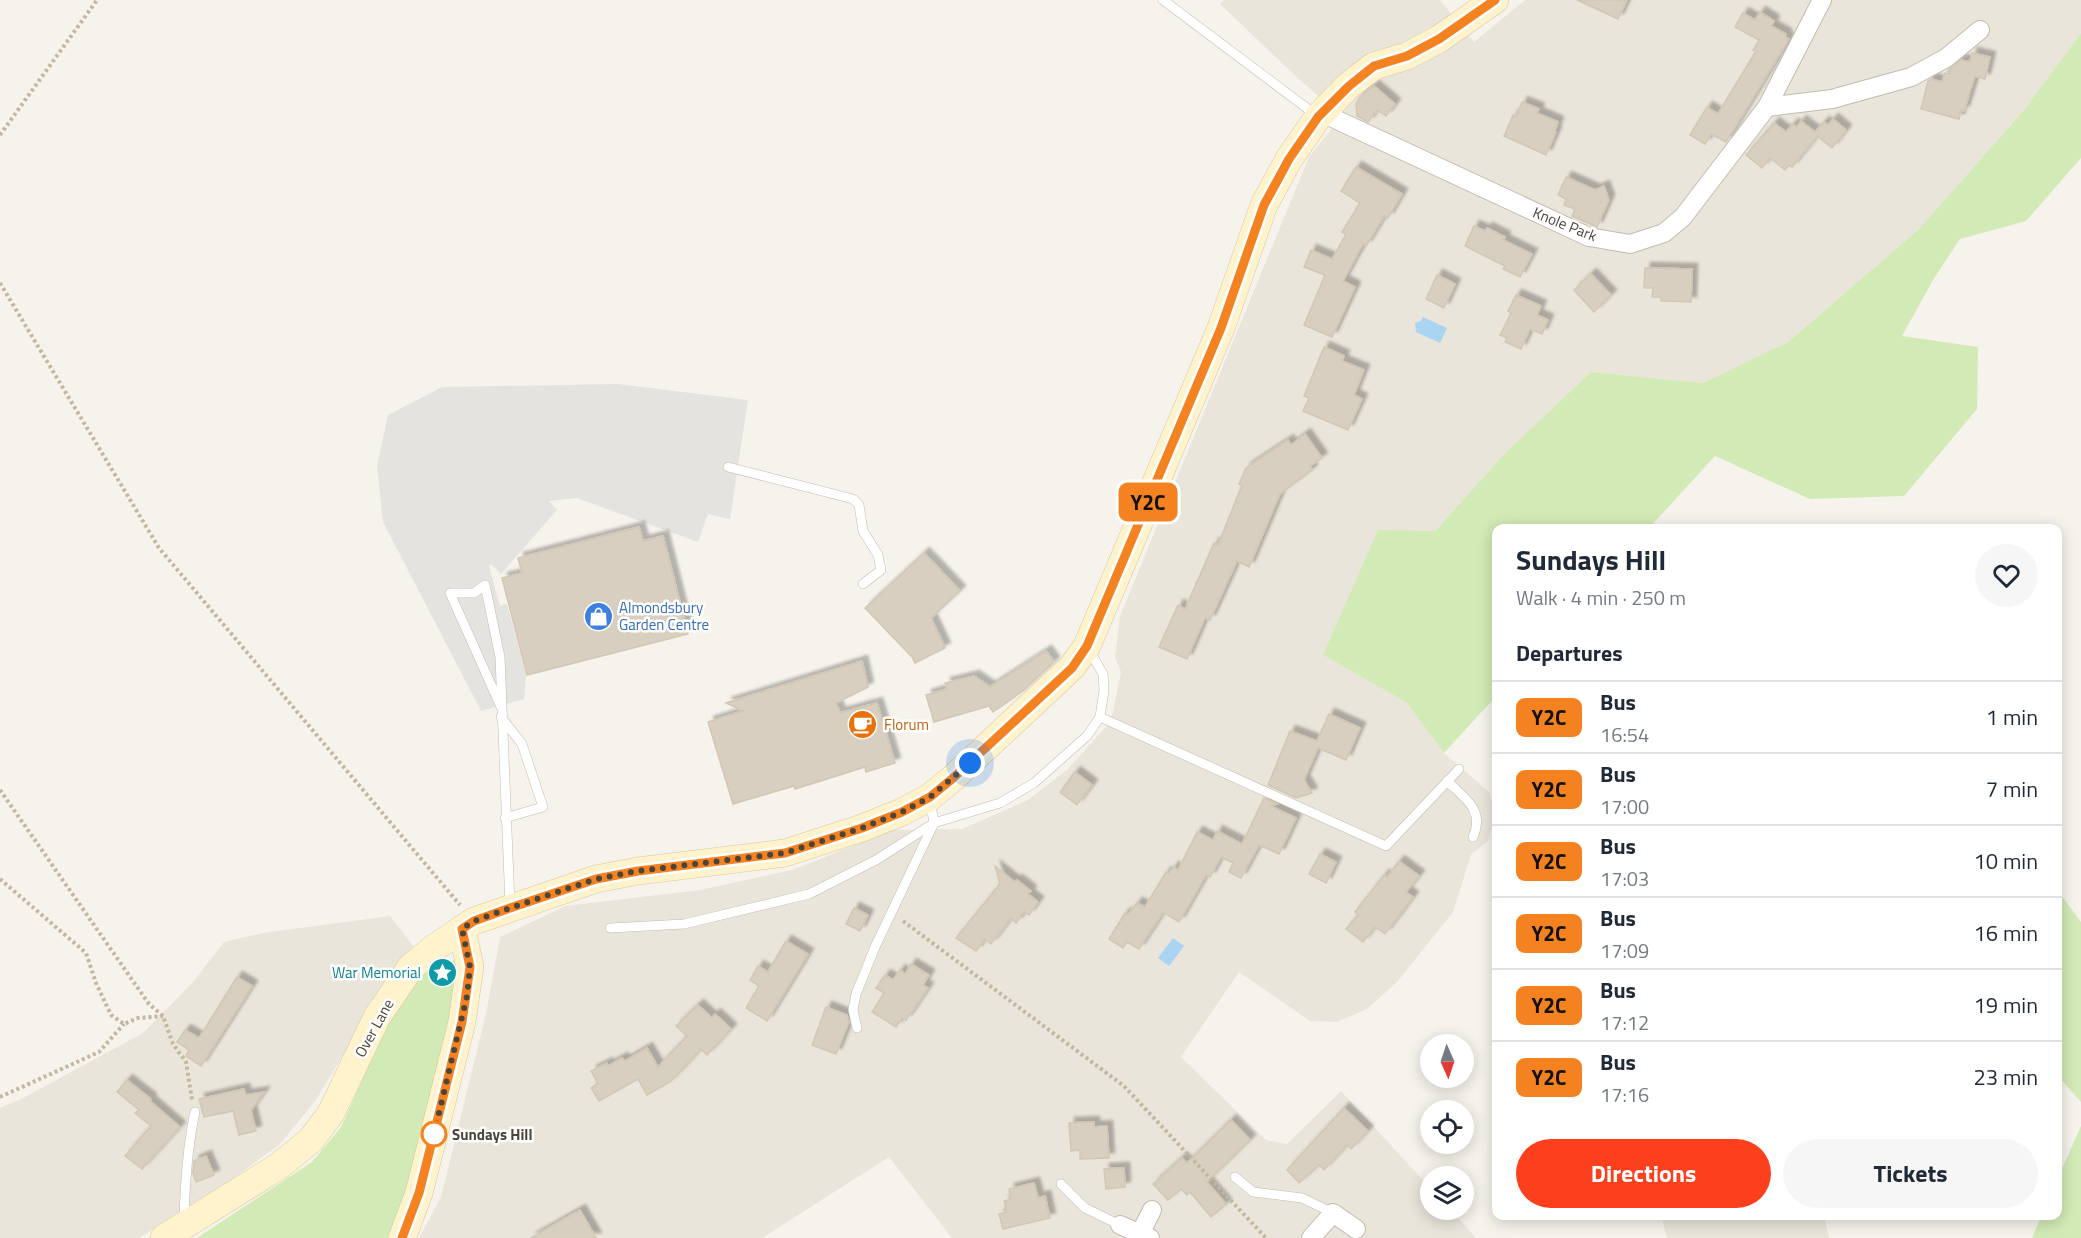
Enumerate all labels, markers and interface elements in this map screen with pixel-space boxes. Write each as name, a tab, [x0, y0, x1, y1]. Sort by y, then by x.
street label: Knole Park	[1529, 201, 1601, 247]
line badge: Y2C	[1114, 482, 1182, 522]
text: Y2C	[1131, 486, 1165, 518]
text: Sundays Hill	[1516, 538, 1666, 581]
button: heart	[1975, 544, 2038, 607]
text: Walk · 4 min · 250 m	[1516, 582, 1686, 613]
place label: Almondsbury Garden Centre	[619, 596, 709, 636]
shop icon: Almondsbury Garden Centre	[582, 600, 614, 632]
text: Departures	[1516, 636, 1623, 670]
text: Bus	[1600, 685, 1636, 719]
text: 1 min	[1986, 700, 2038, 734]
text: Y2C	[1532, 701, 1566, 733]
cafe icon: Florum	[847, 708, 879, 740]
place label: Florum	[884, 713, 929, 736]
text: 16:54	[1600, 719, 1649, 750]
your location	[955, 748, 985, 778]
text: Bus	[1600, 757, 1636, 791]
text: 7 min	[1986, 772, 2038, 806]
text: Y2C	[1532, 773, 1566, 805]
text: 17:00	[1600, 791, 1649, 822]
text: Bus	[1600, 829, 1636, 863]
text: 10 min	[1973, 844, 2038, 878]
text: Y2C	[1532, 845, 1566, 877]
text: 17:03	[1600, 863, 1649, 894]
text: Bus	[1600, 901, 1636, 935]
text: 16 min	[1973, 916, 2038, 950]
text: Y2C	[1532, 917, 1566, 949]
text: 17:09	[1600, 935, 1649, 966]
place icon: War Memorial	[426, 956, 458, 988]
place label: War Memorial	[332, 961, 421, 984]
text: Bus	[1600, 973, 1636, 1007]
text: 19 min	[1973, 988, 2038, 1022]
text: Y2C	[1532, 989, 1566, 1021]
street label: Over Lane	[349, 995, 399, 1061]
text: 17:12	[1600, 1007, 1649, 1038]
north arrow	[1420, 1034, 1474, 1088]
map controls	[1420, 1034, 1474, 1220]
text: Bus	[1600, 1045, 1636, 1079]
text: 23 min	[1973, 1060, 2038, 1094]
text: Y2C	[1532, 1061, 1566, 1093]
text: 17:16	[1600, 1079, 1649, 1110]
button: locate	[1420, 1100, 1474, 1154]
marker: Sundays Hill	[421, 1121, 447, 1147]
place label: Sundays Hill	[452, 1123, 532, 1146]
button: Directions	[1516, 1139, 1771, 1208]
button: Tickets	[1783, 1139, 2038, 1208]
button: layers	[1420, 1166, 1474, 1220]

